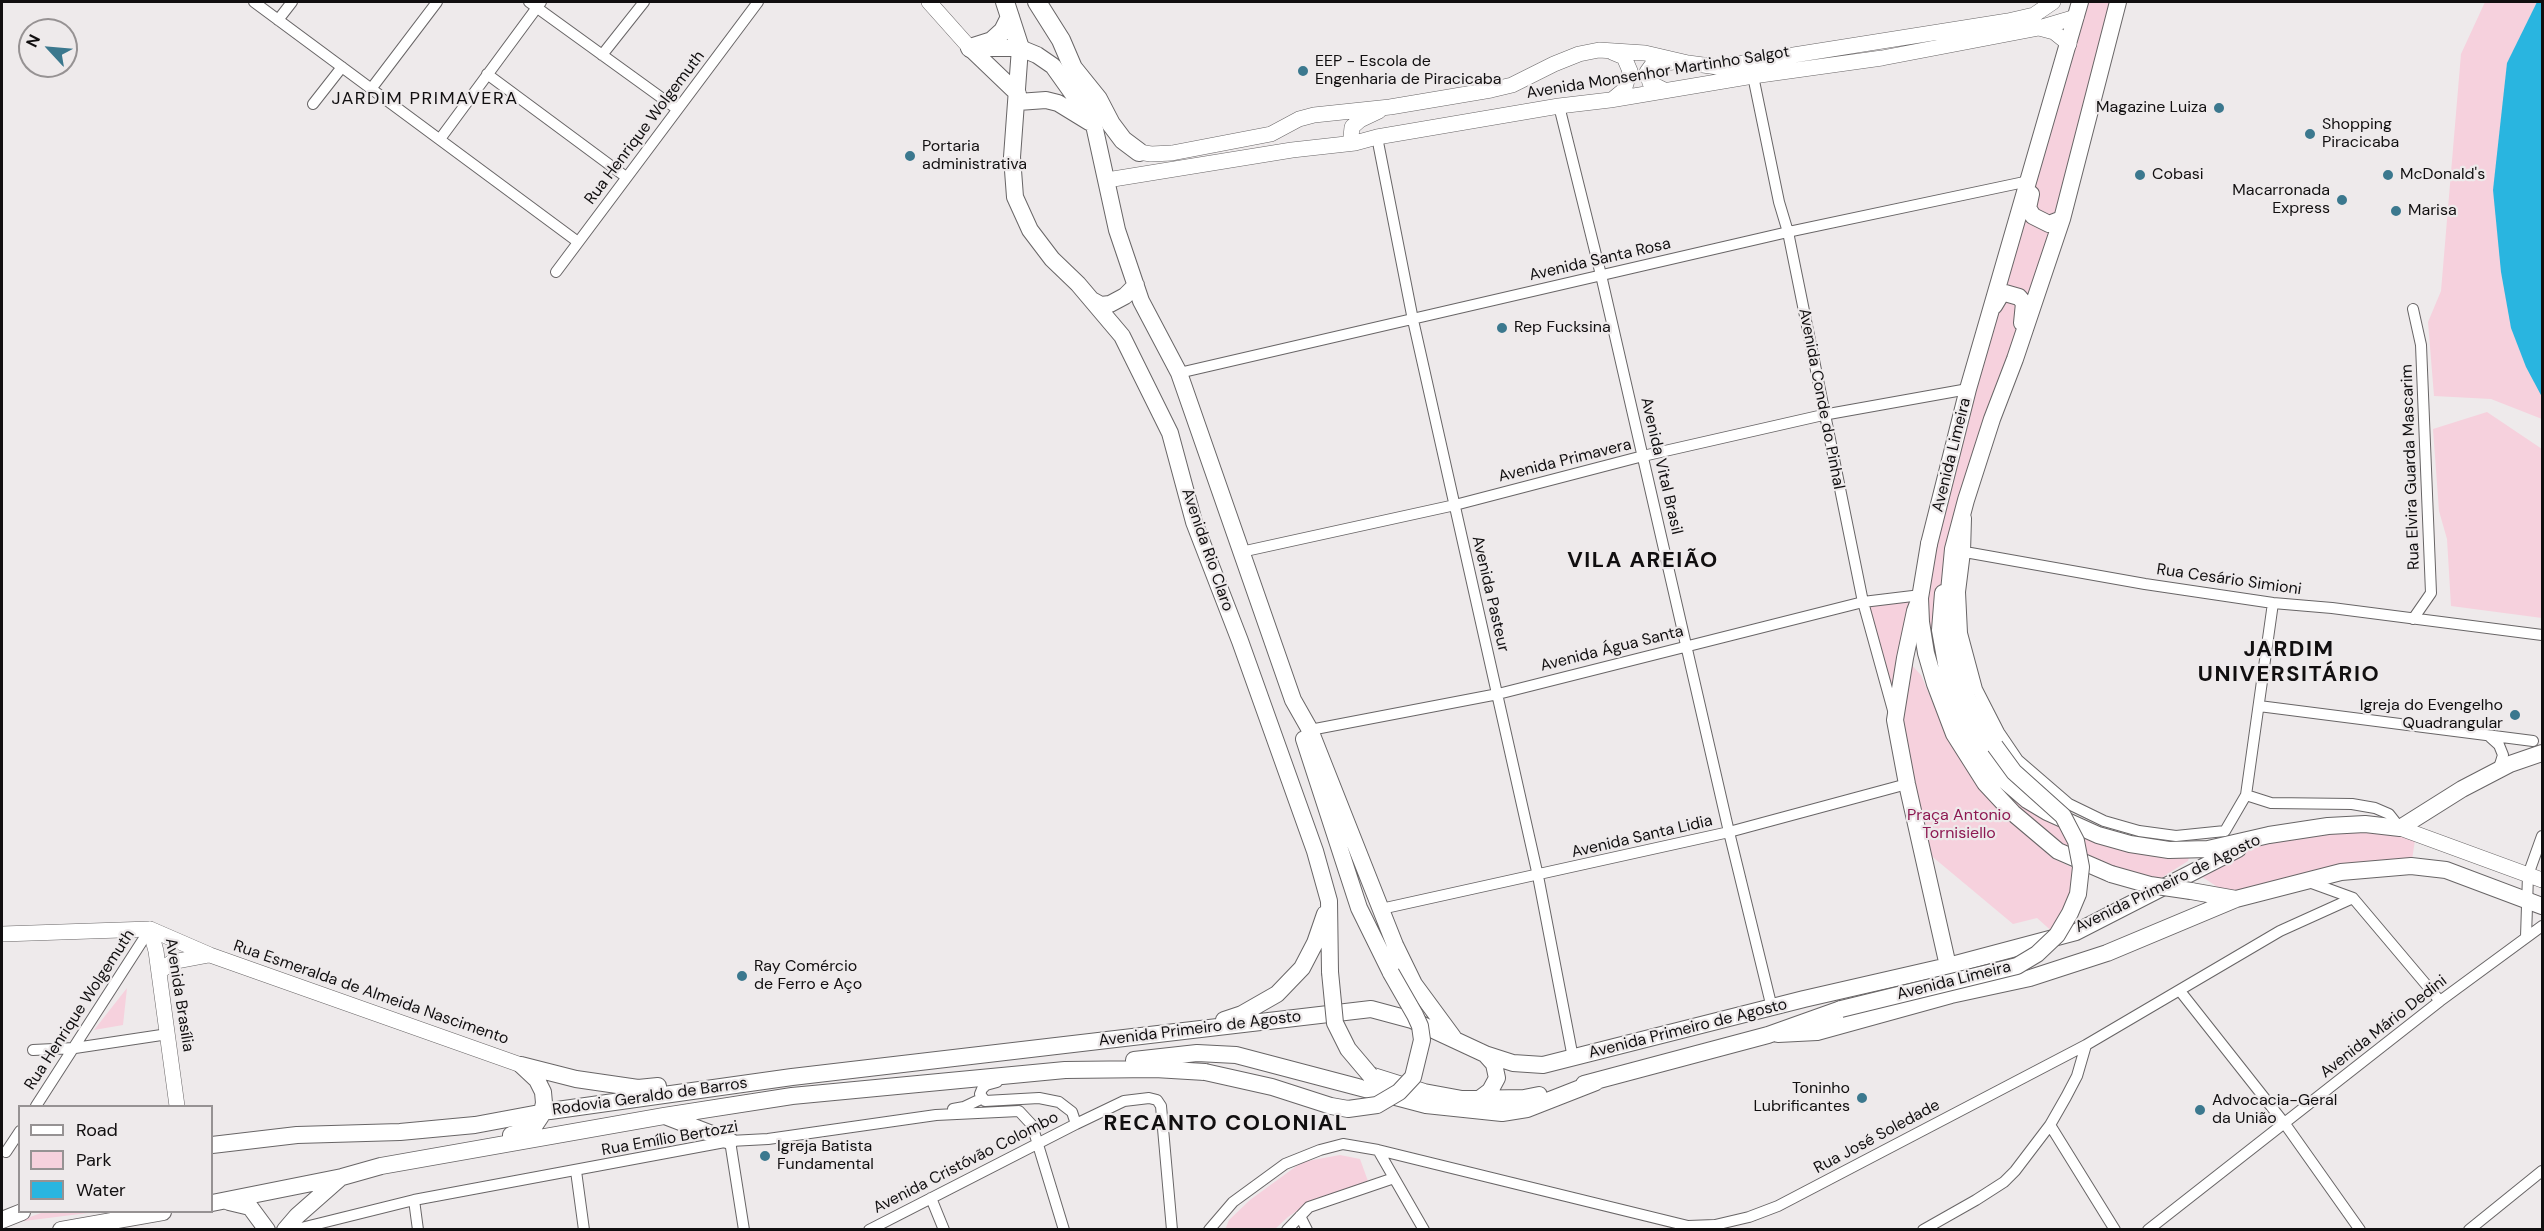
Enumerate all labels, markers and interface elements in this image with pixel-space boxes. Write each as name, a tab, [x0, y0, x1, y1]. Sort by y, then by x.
north arrow	[18, 18, 78, 78]
text: N	[21, 31, 45, 51]
street label: Avenida Monsenhor Martinho Salgot	[1525, 43, 1791, 103]
street label: Rua Henrique Wolgemuth	[581, 47, 709, 209]
place label: EEP - Escola de Engenharia de Piracicaba	[1315, 52, 1501, 90]
marker: EEP - Escola de Engenharia de Piracicaba	[1296, 64, 1310, 78]
district label: JARDIM PRIMAVERA	[331, 88, 519, 110]
place label: Magazine Luiza	[2096, 98, 2207, 118]
marker: Magazine Luiza	[2212, 101, 2226, 115]
place label: Shopping Piracicaba	[2322, 115, 2399, 153]
marker: Shopping Piracicaba	[2303, 127, 2317, 141]
place label: Portaria administrativa	[922, 137, 1027, 175]
marker: Portaria administrativa	[903, 149, 917, 163]
place label: Cobasi	[2152, 165, 2204, 185]
place label: McDonald's	[2400, 165, 2485, 185]
marker: Cobasi	[2133, 168, 2147, 182]
marker: McDonald's	[2381, 168, 2395, 182]
place label: Macarronada Express	[2232, 181, 2330, 219]
marker: Macarronada Express	[2335, 193, 2349, 207]
place label: Marisa	[2408, 201, 2457, 221]
marker: Marisa	[2389, 204, 2403, 218]
street label: Avenida Santa Rosa	[1527, 234, 1673, 286]
street label: Avenida Conde do Pinhal	[1794, 307, 1848, 491]
place label: Rep Fucksina	[1514, 318, 1611, 338]
marker: Rep Fucksina	[1495, 321, 1509, 335]
street label: Rua Elvira Guarda Mascarim	[2398, 364, 2424, 570]
street label: Avenida Vital Brasil	[1636, 396, 1686, 536]
street label: Avenida Limeira	[1929, 396, 1975, 514]
street label: Avenida Primavera	[1497, 435, 1633, 487]
street label: Avenida Rio Claro	[1177, 486, 1237, 614]
street label: Avenida Pasteur	[1467, 534, 1513, 654]
district label: VILA AREIÃO	[1567, 548, 1719, 574]
street label: Rua Cesário Simioni	[2155, 560, 2303, 600]
street label: Avenida Água Santa	[1538, 622, 1686, 676]
district label: JARDIM UNIVERSITÁRIO	[2198, 637, 2380, 688]
place label: Igreja do Evengelho Quadrangular	[2360, 696, 2503, 734]
marker: Igreja do Evengelho Quadrangular	[2508, 708, 2522, 722]
park label: Praça Antonio Tornisiello	[1907, 806, 2011, 844]
street label: Avenida Santa Lidia	[1570, 811, 1714, 863]
street label: Avenida Primeiro de Agosto	[2072, 831, 2264, 937]
street label: Rua Henrique Wolgemuth	[21, 926, 139, 1094]
street label: Avenida Brasília	[161, 937, 197, 1053]
street label: Rua Esmeralda de Almeida Nascimento	[231, 937, 511, 1049]
place label: Ray Comércio de Ferro e Aço	[754, 957, 862, 995]
street label: Avenida Limeira	[1895, 958, 2013, 1004]
marker: Ray Comércio de Ferro e Aço	[735, 969, 749, 983]
street label: Avenida Mário Dedini	[2317, 972, 2451, 1082]
street label: Avenida Primeiro de Agosto	[1587, 995, 1789, 1063]
street label: Avenida Primeiro de Agosto	[1098, 1007, 1302, 1051]
street label: Rodovia Geraldo de Barros	[551, 1074, 749, 1120]
place label: Toninho Lubrificantes	[1753, 1079, 1850, 1117]
marker: Toninho Lubrificantes	[1855, 1091, 1869, 1105]
place label: Advocacia-Geral da União	[2212, 1091, 2337, 1129]
street label: Rua José Soledade	[1811, 1096, 1943, 1178]
marker: Advocacia-Geral da União	[2193, 1103, 2207, 1117]
legend	[18, 1105, 213, 1213]
street label: Avenida Cristóvão Colombo	[870, 1108, 1062, 1218]
district label: RECANTO COLONIAL	[1103, 1111, 1349, 1137]
text: Road	[76, 1118, 118, 1142]
street label: Rua Emílio Bertozzi	[600, 1118, 740, 1160]
place label: Igreja Batista Fundamental	[777, 1137, 874, 1175]
text: Park	[76, 1148, 112, 1172]
marker: Igreja Batista Fundamental	[758, 1149, 772, 1163]
text: Water	[76, 1178, 126, 1202]

